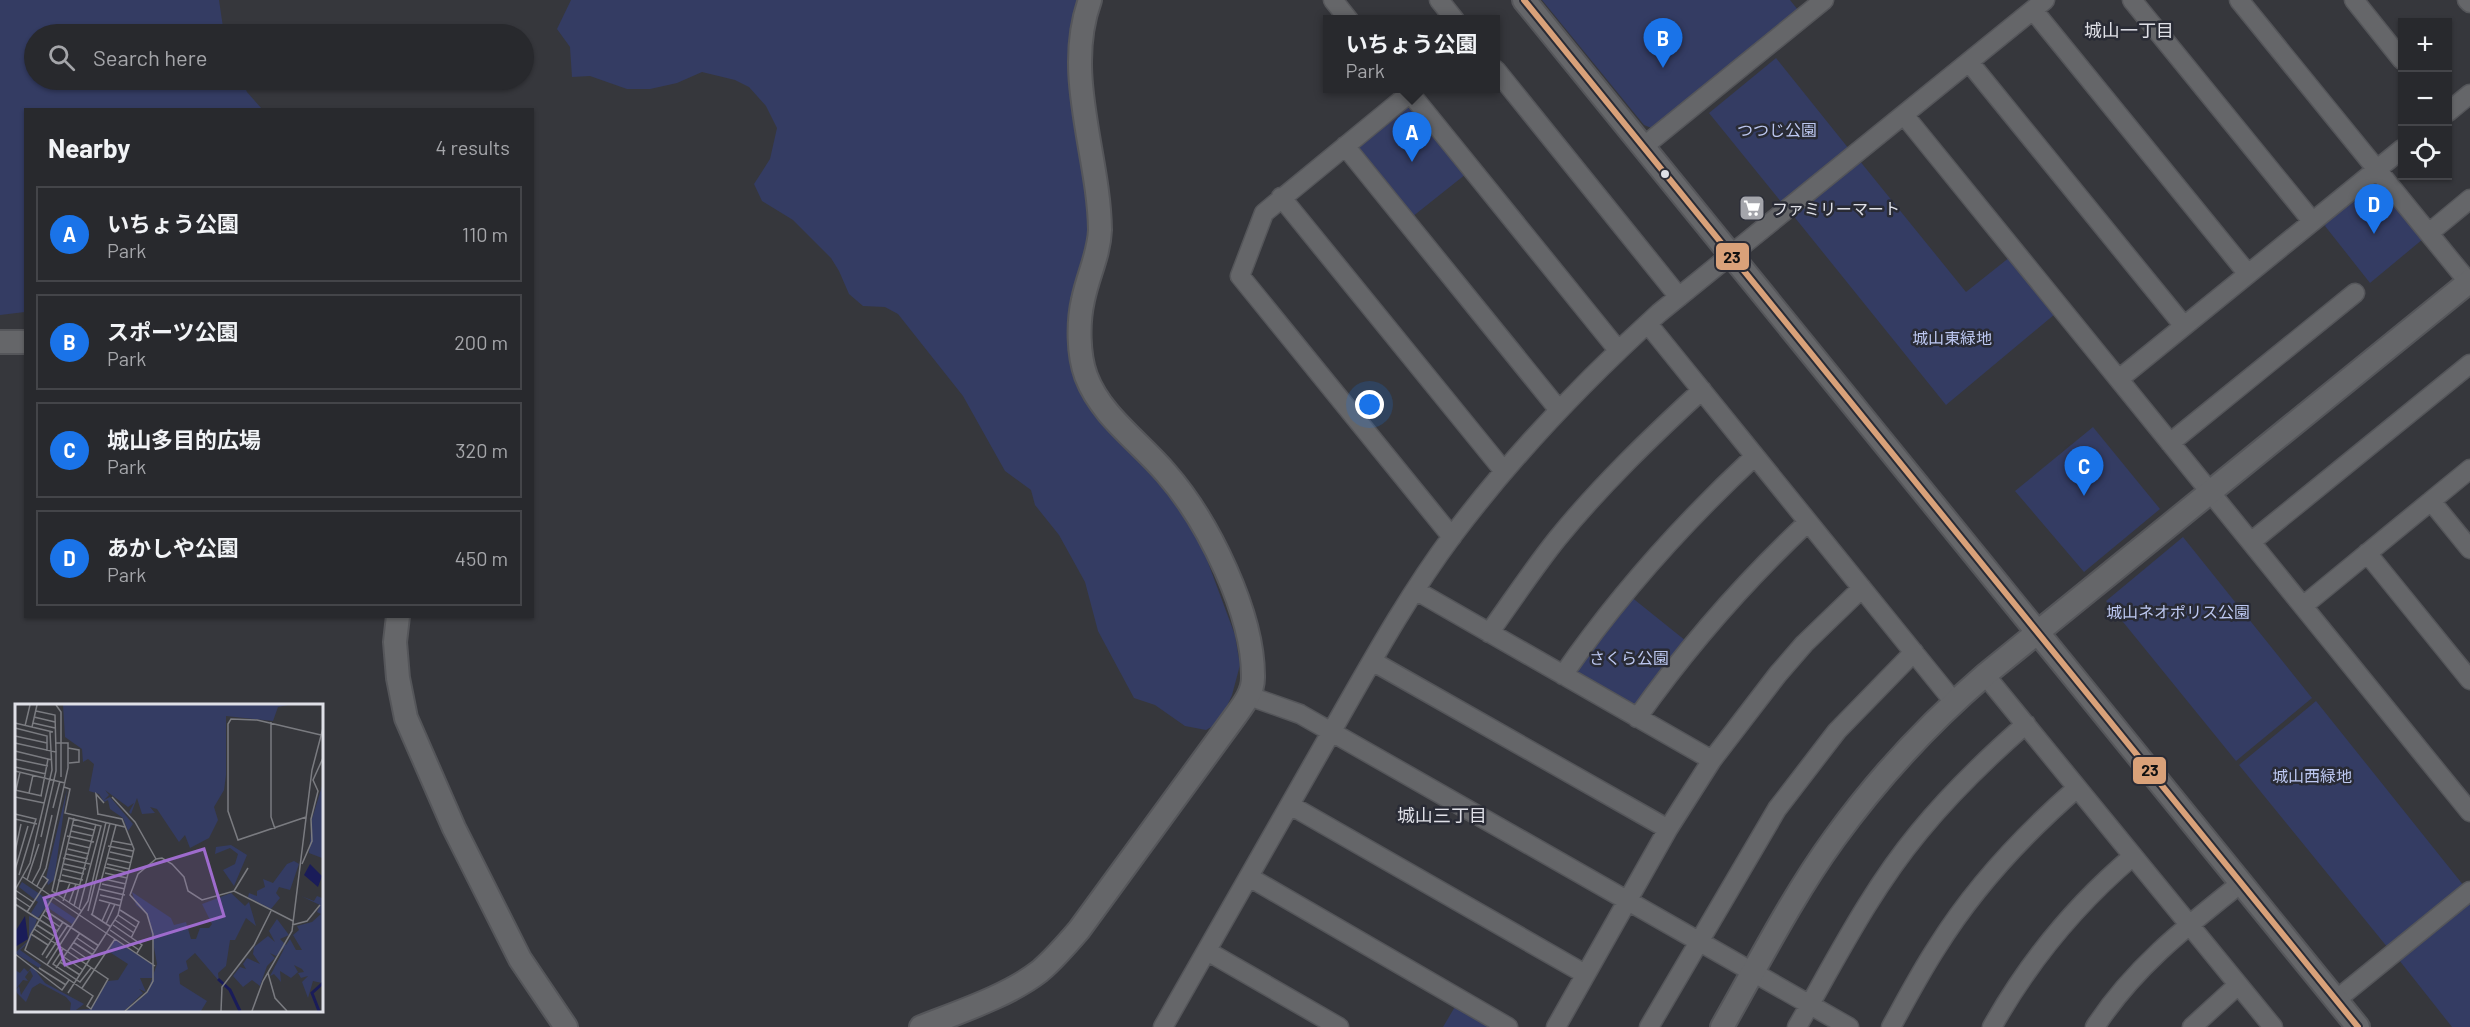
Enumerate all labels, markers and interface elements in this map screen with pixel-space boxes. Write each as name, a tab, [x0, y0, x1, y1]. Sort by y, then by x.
popup	[1323, 15, 1500, 93]
map controls	[2398, 18, 2452, 180]
button: +	[2398, 18, 2452, 72]
pin: B	[1644, 19, 1682, 68]
district label: 城山一丁目	[2084, 19, 2174, 41]
search box	[24, 24, 534, 90]
text: いちょう公園	[1345, 30, 1478, 56]
icon: search	[45, 41, 78, 74]
text: Search here	[93, 44, 207, 70]
text: Park	[1345, 58, 1385, 82]
button: −	[2398, 72, 2452, 126]
pin: A	[1392, 112, 1432, 162]
park label: つつじ公園	[1737, 120, 1817, 139]
button: locate	[2398, 126, 2452, 180]
text: Nearby	[48, 132, 130, 163]
text: 4 results	[435, 135, 510, 159]
unlabelled marker	[1659, 168, 1671, 180]
pin: D	[2354, 184, 2394, 234]
supermarket icon: ファミリーマート	[1737, 193, 1767, 223]
place label: ファミリーマート	[1772, 199, 1900, 218]
text: いちょう公園	[107, 210, 239, 236]
text: A	[63, 222, 76, 246]
text: 110 m	[462, 222, 508, 246]
text: Park	[107, 238, 146, 262]
line badge: 23	[1715, 242, 1750, 271]
text: 23	[1723, 247, 1741, 266]
text: スポーツ公園	[107, 318, 239, 344]
park label: 城山東緑地	[1912, 328, 1992, 347]
text: B	[63, 330, 76, 354]
text: 200 m	[454, 330, 508, 354]
text: Park	[107, 346, 146, 370]
your location	[1355, 390, 1384, 419]
text: 城山多目的広場	[107, 426, 261, 452]
text: C	[63, 438, 76, 462]
text: 320 m	[455, 438, 508, 462]
pin: C	[2064, 446, 2104, 496]
text: Park	[107, 454, 146, 478]
text: あかしや公園	[107, 534, 239, 560]
text: D	[63, 546, 76, 570]
text: 450 m	[455, 546, 508, 570]
text: Park	[107, 562, 146, 586]
park label: 城山ネオポリス公園	[2106, 602, 2250, 621]
park label: さくら公園	[1589, 648, 1669, 667]
inset map	[15, 704, 322, 1012]
line badge: 23	[2132, 756, 2167, 785]
text: 23	[2141, 760, 2159, 779]
park label: 城山西緑地	[2272, 766, 2352, 785]
district label: 城山三丁目	[1397, 804, 1487, 826]

